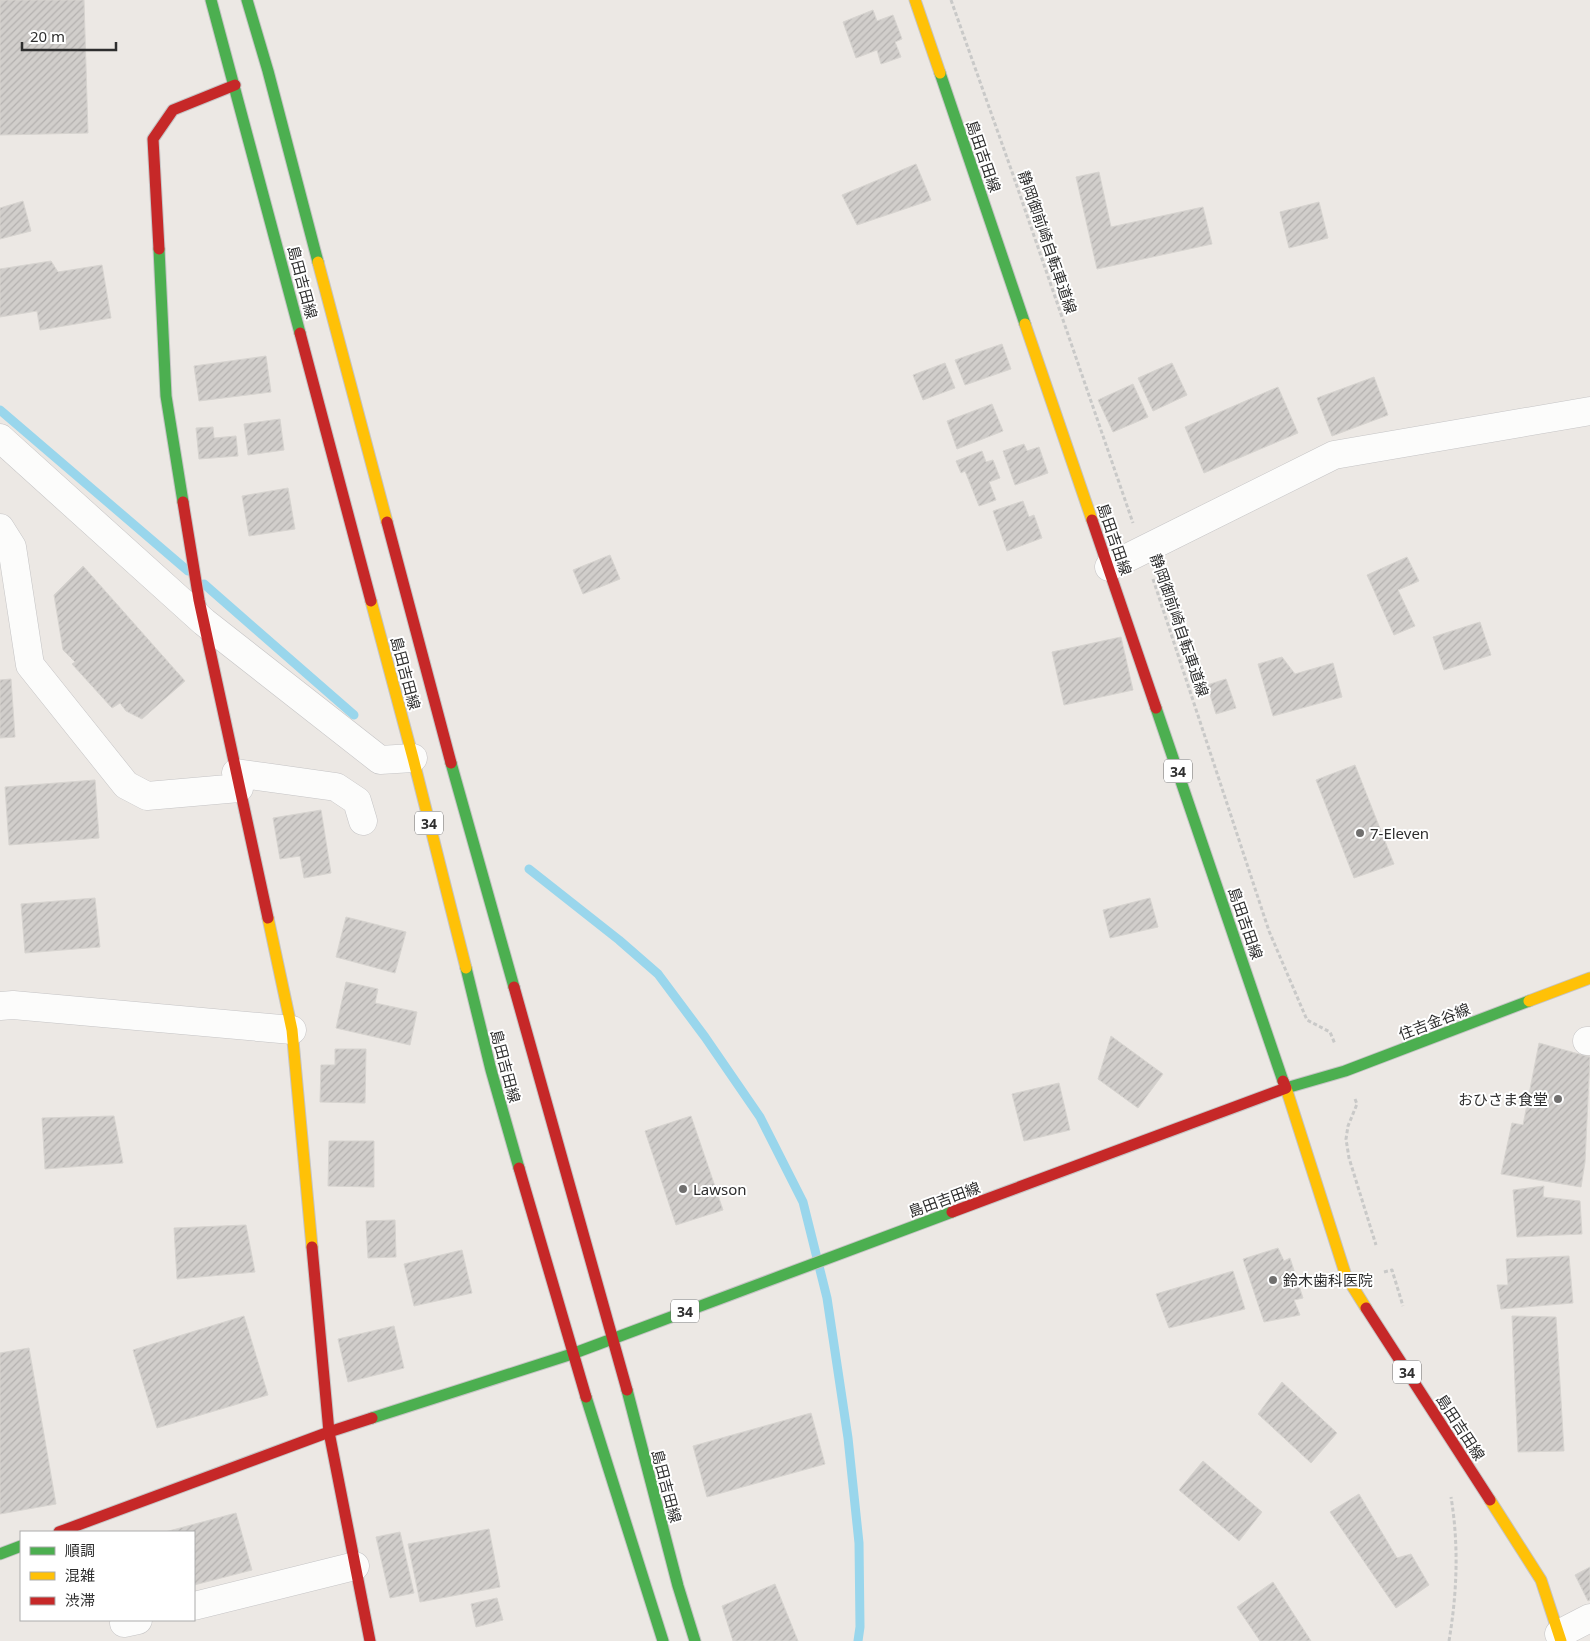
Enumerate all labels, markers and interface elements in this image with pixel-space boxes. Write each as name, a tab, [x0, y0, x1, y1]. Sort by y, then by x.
scale bar	[22, 20, 116, 52]
text: 20 m	[30, 26, 65, 46]
street label: 島田吉田線	[962, 117, 1006, 195]
street label: 静岡御前崎自転車道線	[1014, 168, 1082, 316]
street label: 島田吉田線	[284, 243, 322, 321]
street label: 島田吉田線	[1093, 500, 1137, 578]
street label: 静岡御前崎自転車道線	[1146, 551, 1214, 699]
street label: 島田吉田線	[387, 634, 425, 712]
road number: 34	[1164, 759, 1192, 782]
road number: 34	[415, 811, 443, 834]
place label: 7-Eleven	[1370, 823, 1429, 843]
marker: 7-Eleven	[1354, 827, 1366, 839]
street label: 島田吉田線	[1224, 884, 1268, 962]
street label: 住吉金谷線	[1395, 998, 1473, 1044]
street label: 島田吉田線	[487, 1027, 525, 1105]
place label: おひさま食堂	[1458, 1089, 1548, 1109]
marker: おひさま食堂	[1552, 1093, 1564, 1105]
street label: 島田吉田線	[905, 1177, 983, 1221]
place label: Lawson	[693, 1179, 747, 1199]
marker: Lawson	[677, 1183, 689, 1195]
place label: 鈴木歯科医院	[1283, 1270, 1373, 1290]
marker: 鈴木歯科医院	[1267, 1274, 1279, 1286]
road number: 34	[671, 1300, 699, 1322]
road number: 34	[1393, 1360, 1421, 1384]
street label: 島田吉田線	[1432, 1390, 1490, 1464]
street label: 島田吉田線	[648, 1447, 686, 1525]
legend	[20, 1531, 195, 1621]
text: 順調	[65, 1540, 95, 1560]
text: 混雑	[65, 1565, 95, 1585]
text: 渋滞	[65, 1590, 95, 1610]

